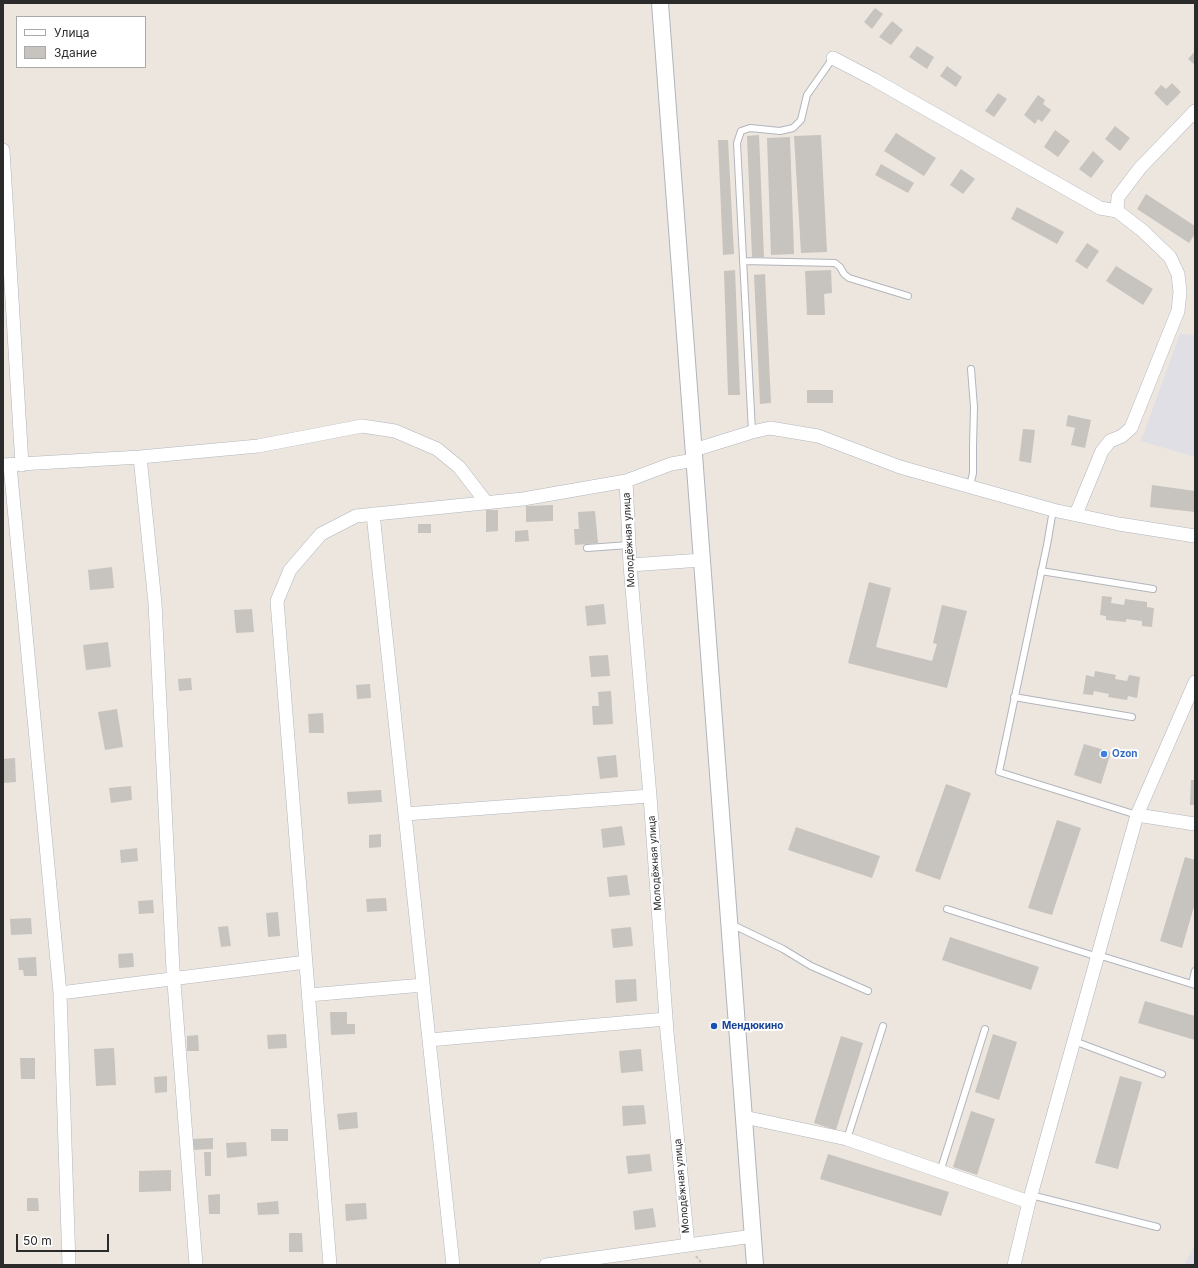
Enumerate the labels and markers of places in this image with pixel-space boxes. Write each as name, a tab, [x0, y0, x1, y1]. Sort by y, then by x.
place label: Ozon	[1112, 748, 1138, 760]
marker: Ozon	[1099, 749, 1109, 759]
place label: Мендюкино	[722, 1020, 783, 1032]
marker: Мендюкино	[709, 1021, 719, 1031]

